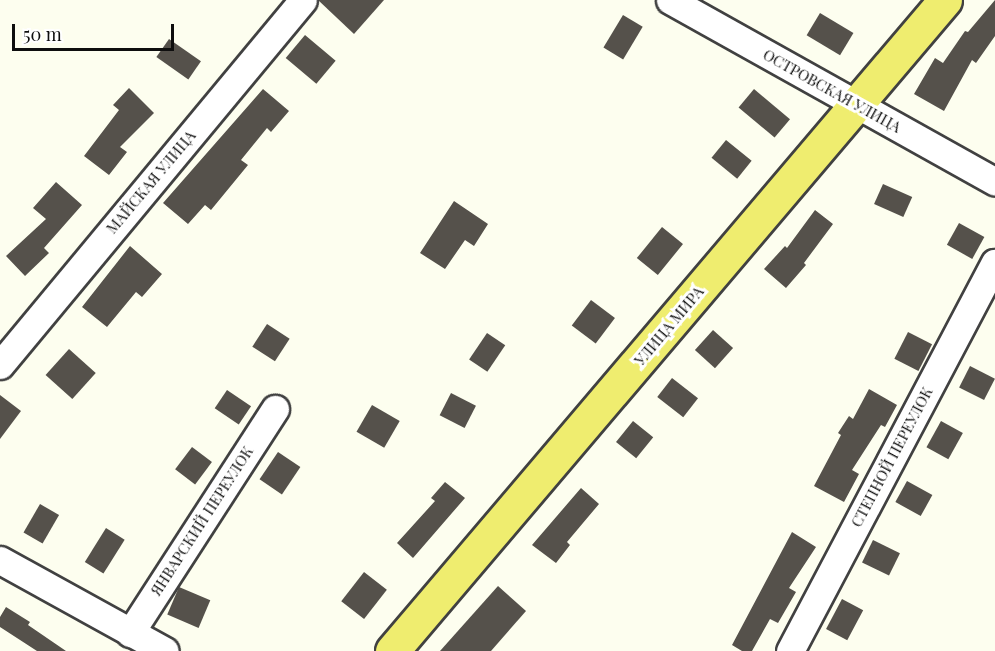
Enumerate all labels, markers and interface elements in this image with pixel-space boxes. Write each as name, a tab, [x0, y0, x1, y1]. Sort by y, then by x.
scale bar	[15, 12, 177, 50]
text: 50 m	[23, 22, 62, 46]
street label: ОСТРОВСКАЯ УЛИЦА	[760, 46, 904, 136]
street label: МАЙСКАЯ УЛИЦА	[103, 127, 199, 237]
street label: УЛИЦА МИРА	[631, 283, 707, 369]
street label: СТЕПНОЙ ПЕРЕУЛОК	[847, 384, 937, 530]
street label: ЯНВАРСКИЙ ПЕРЕУЛОК	[147, 443, 257, 599]

